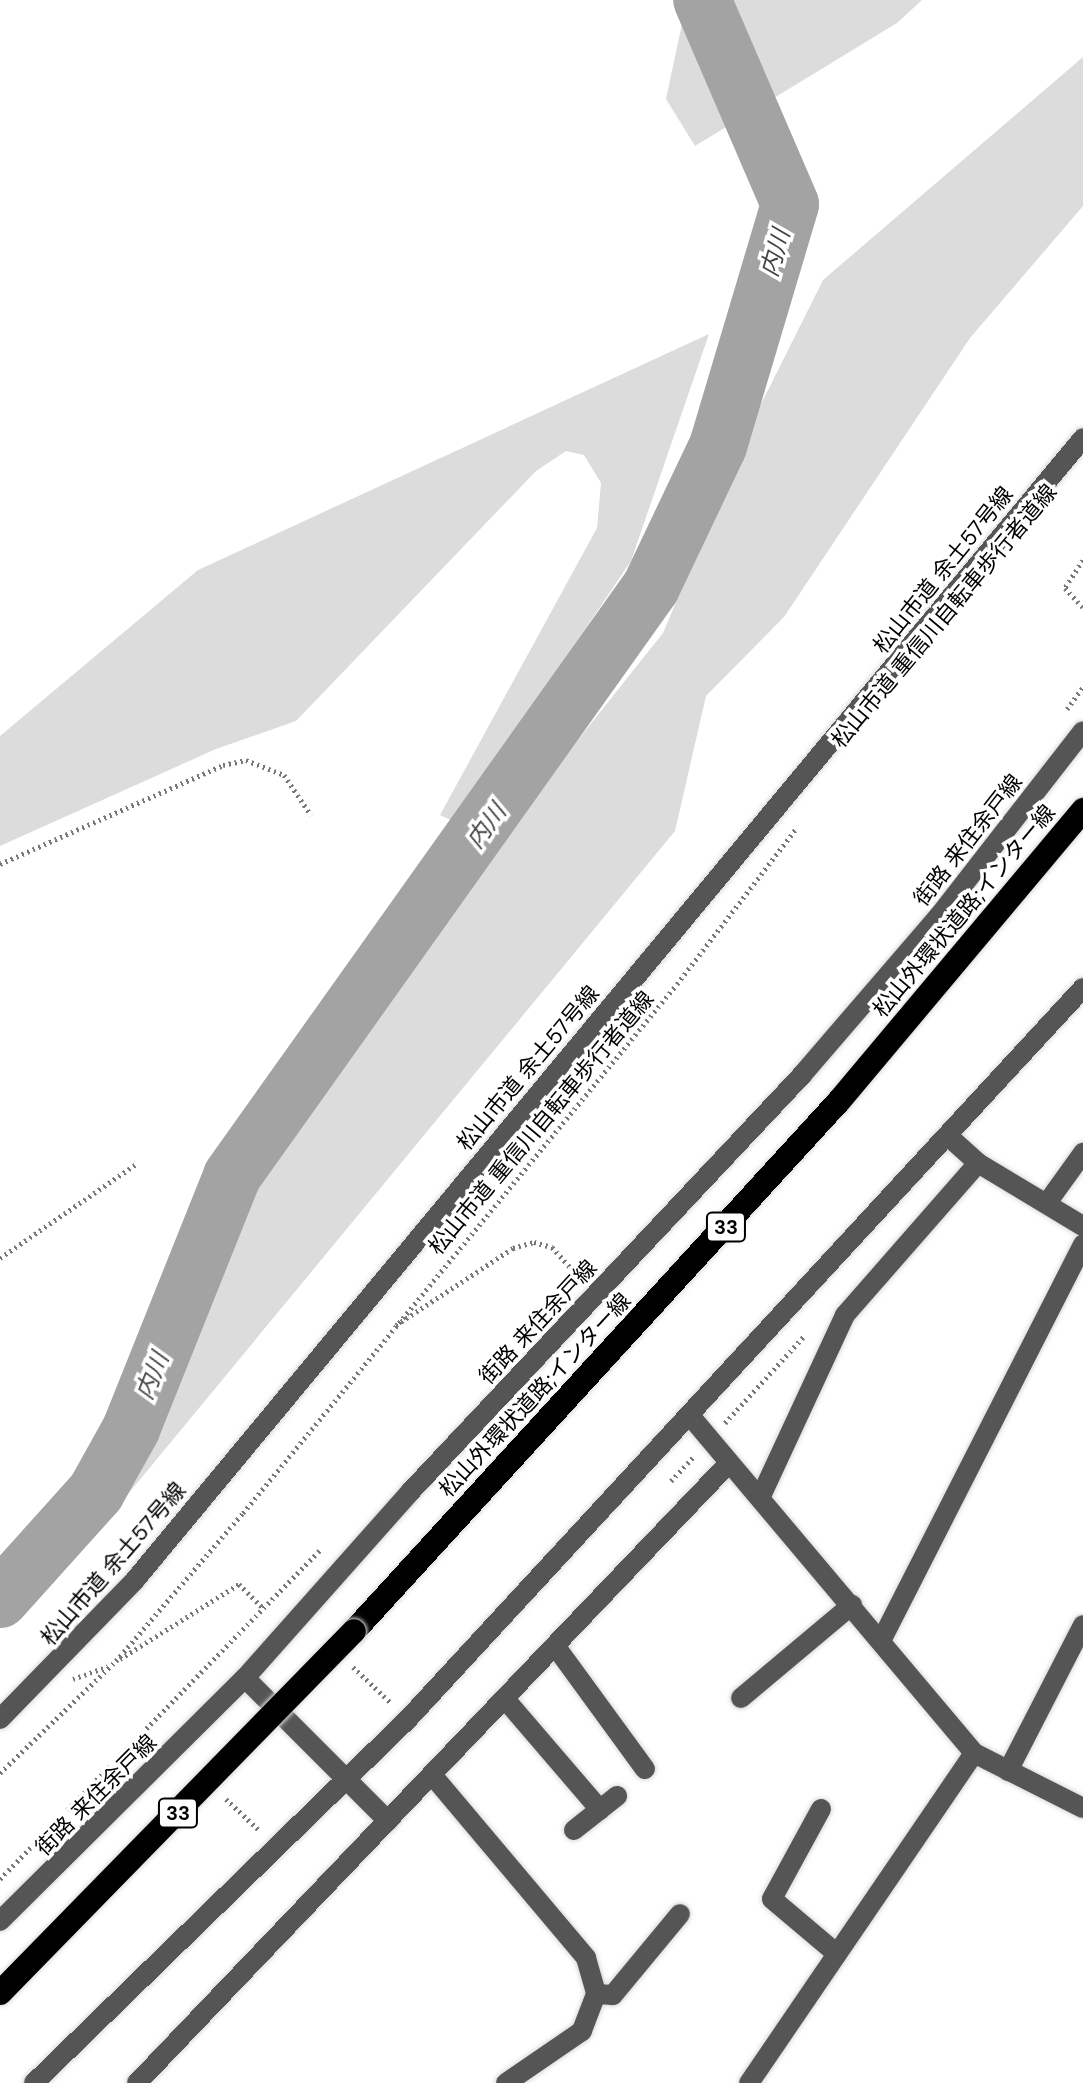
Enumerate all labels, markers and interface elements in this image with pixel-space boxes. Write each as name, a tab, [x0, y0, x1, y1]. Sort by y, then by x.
water label: 内川	[755, 226, 795, 280]
street label: 松山市道 重信川自転車歩行者道線	[826, 479, 1062, 753]
street label: 松山市道 余土57号線	[868, 481, 1018, 659]
street label: 街路 来住余戸線	[908, 769, 1028, 911]
water label: 内川	[460, 798, 512, 854]
street label: 松山外環状道路;インター線	[867, 799, 1061, 1023]
street label: 松山市道 余土57号線	[451, 980, 605, 1156]
street label: 松山市道 重信川自転車歩行者道線	[423, 986, 659, 1260]
road number: 33	[704, 1211, 748, 1243]
street label: 街路 来住余戸線	[474, 1255, 602, 1389]
street label: 松山外環状道路;インター線	[434, 1288, 636, 1502]
water label: 内川	[130, 1348, 174, 1404]
street label: 松山市道 余土57号線	[35, 1477, 191, 1651]
street label: 街路 来住余戸線	[30, 1729, 162, 1861]
road number: 33	[156, 1797, 200, 1829]

